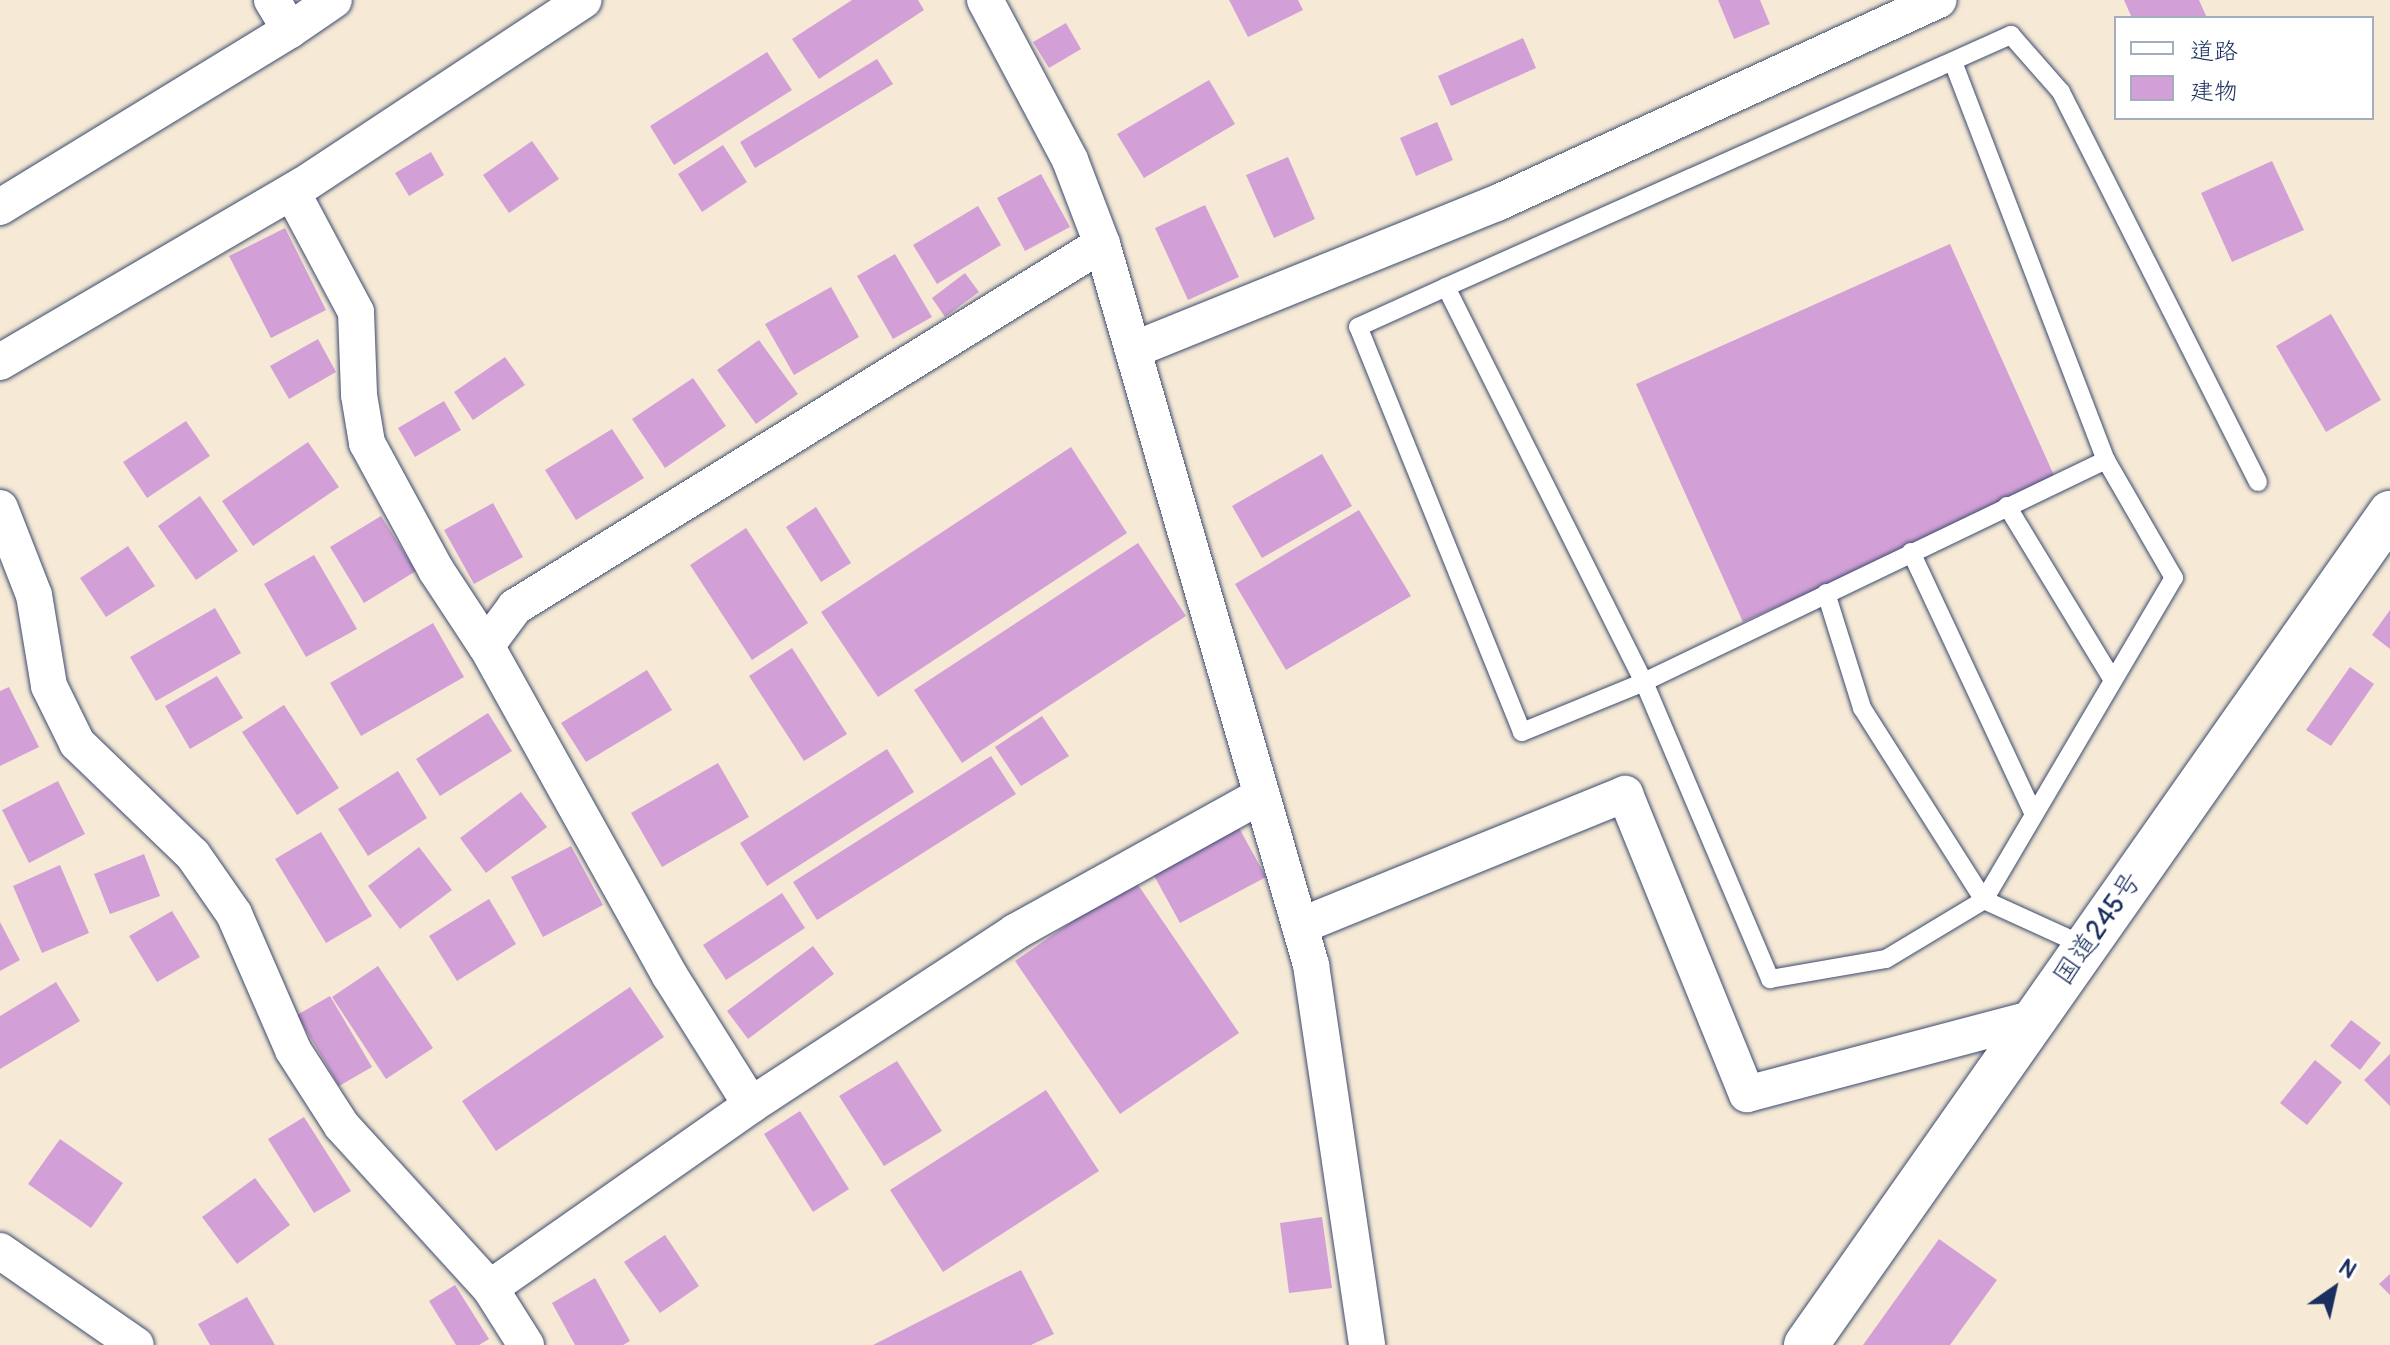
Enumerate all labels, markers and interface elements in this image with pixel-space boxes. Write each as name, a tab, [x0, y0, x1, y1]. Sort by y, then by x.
legend	[2114, 16, 2374, 120]
text: 道路	[2190, 37, 2238, 66]
text: 建物	[2190, 77, 2238, 106]
street label: 国道245号	[2047, 866, 2149, 992]
north arrow	[2294, 1249, 2374, 1329]
text: N	[2333, 1253, 2361, 1285]

